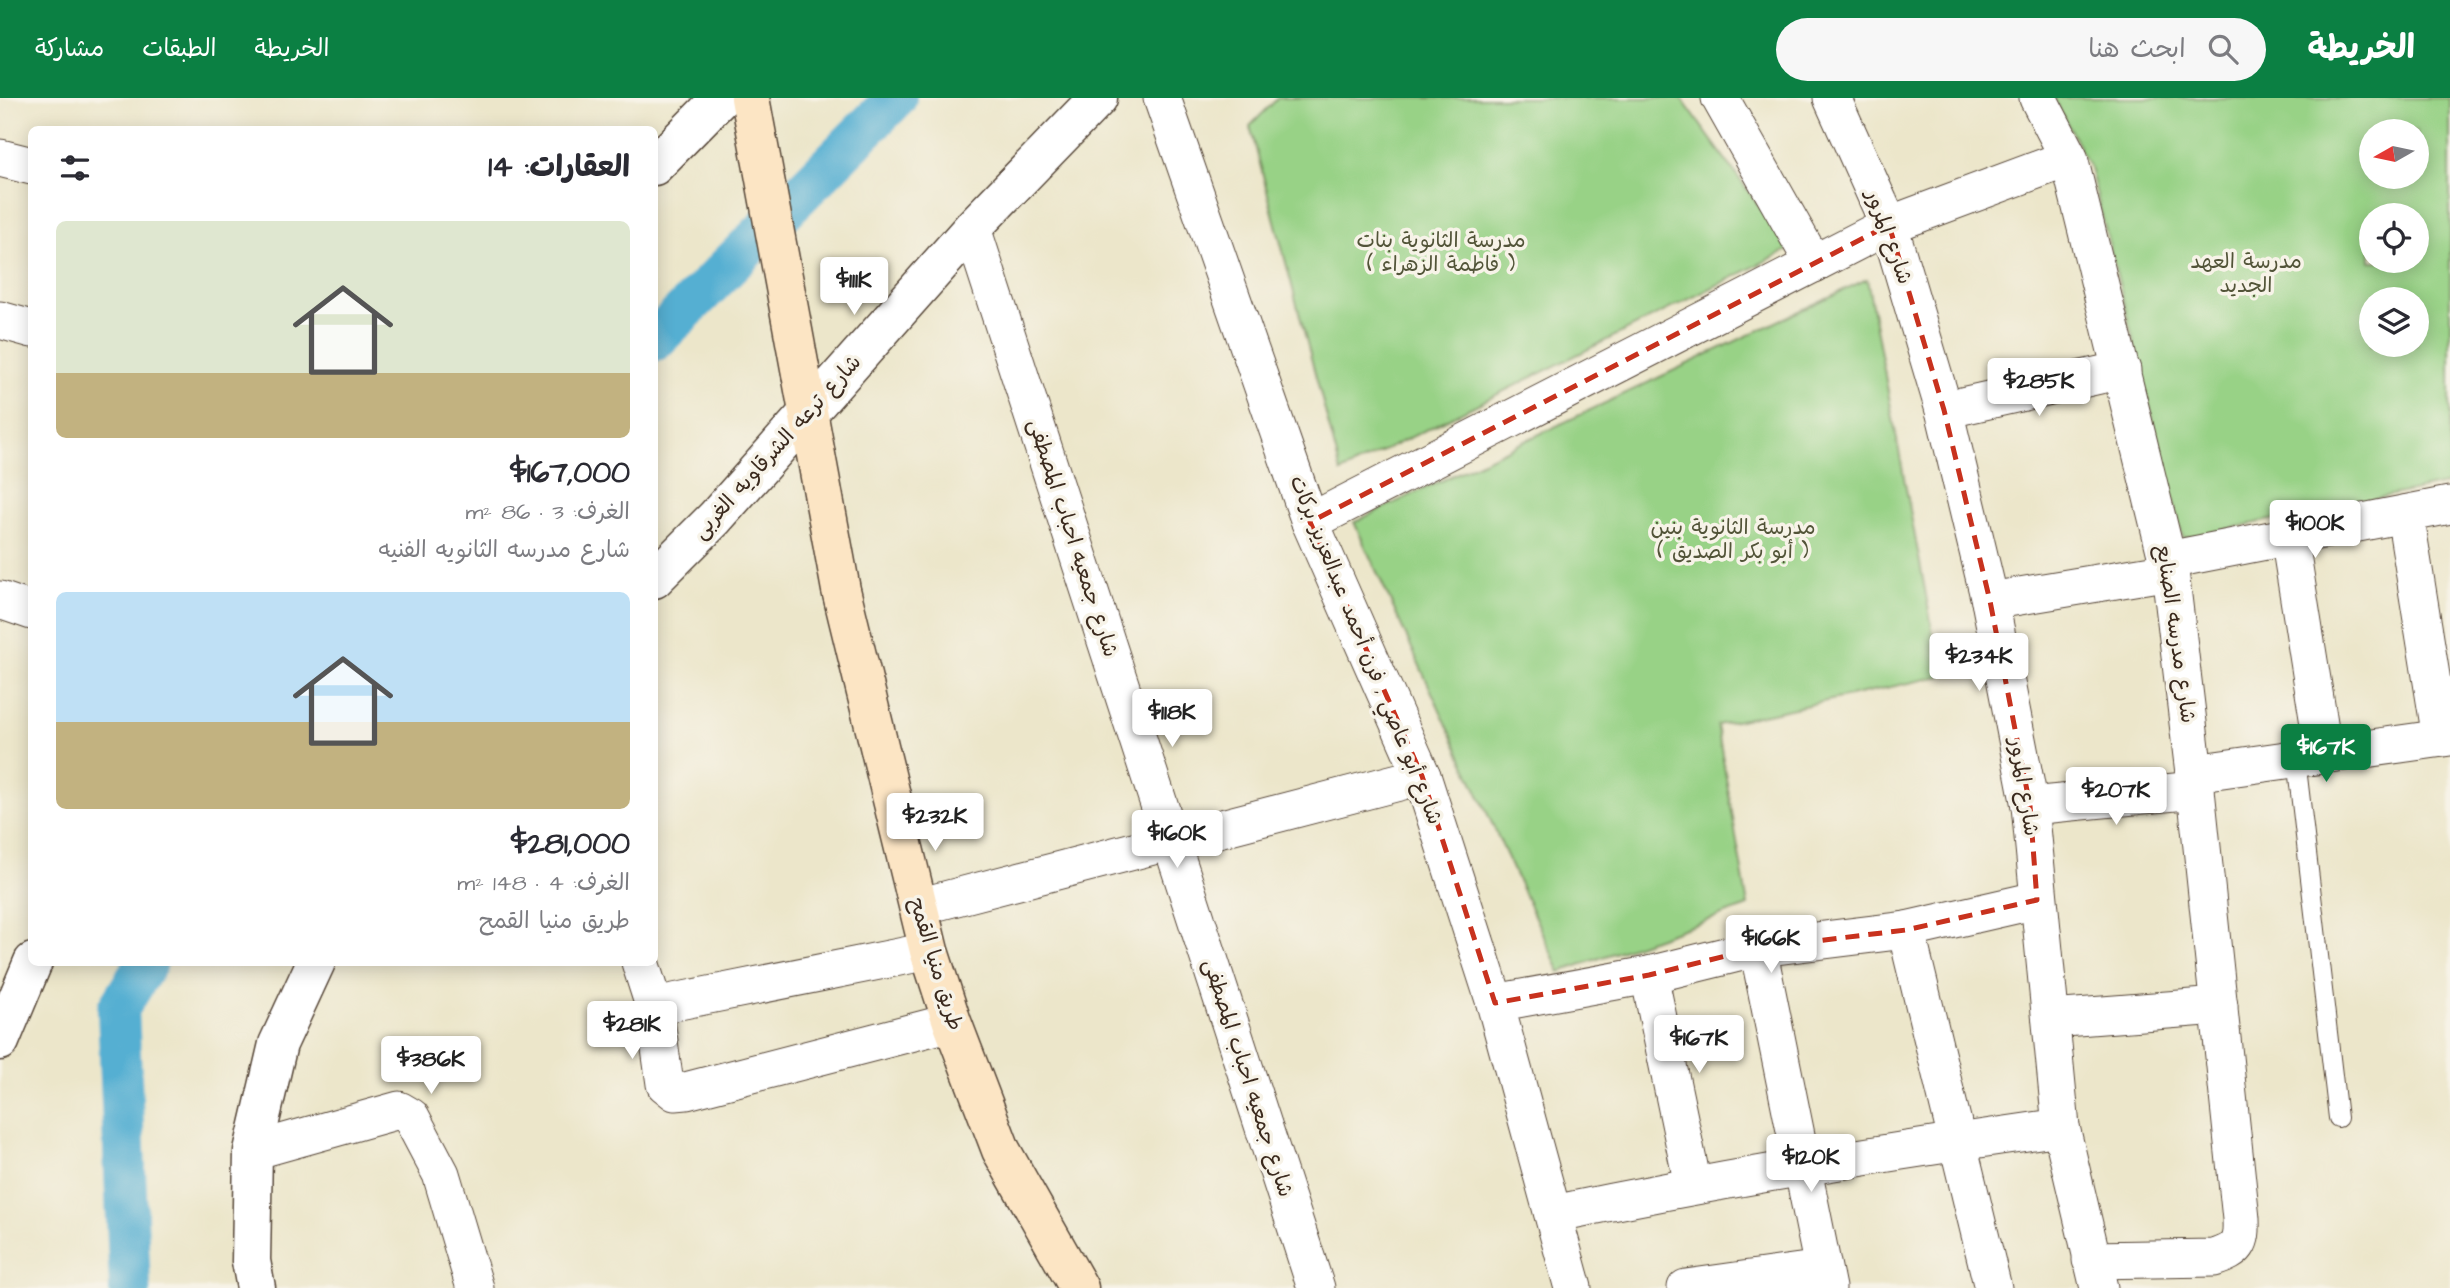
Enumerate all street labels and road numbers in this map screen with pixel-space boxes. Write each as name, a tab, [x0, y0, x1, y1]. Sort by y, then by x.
street label: شارع المرور	[1858, 184, 1919, 288]
street label: شارع ترعه الشرقاويه الغربى	[686, 348, 868, 546]
street label: شارع جمعيه احباب المصطفى	[1021, 415, 1125, 661]
street label: شارع أبو عاصي , فرن أحمد عبدالعزيز بركات	[1279, 471, 1449, 830]
street label: شارع مدرسه الصنايع	[2149, 543, 2203, 725]
street label: شارع المرور	[2002, 734, 2046, 838]
street label: طريق منيا القمح	[902, 894, 970, 1034]
street label: شارع جمعيه احباب المصطفى	[1196, 955, 1300, 1201]

